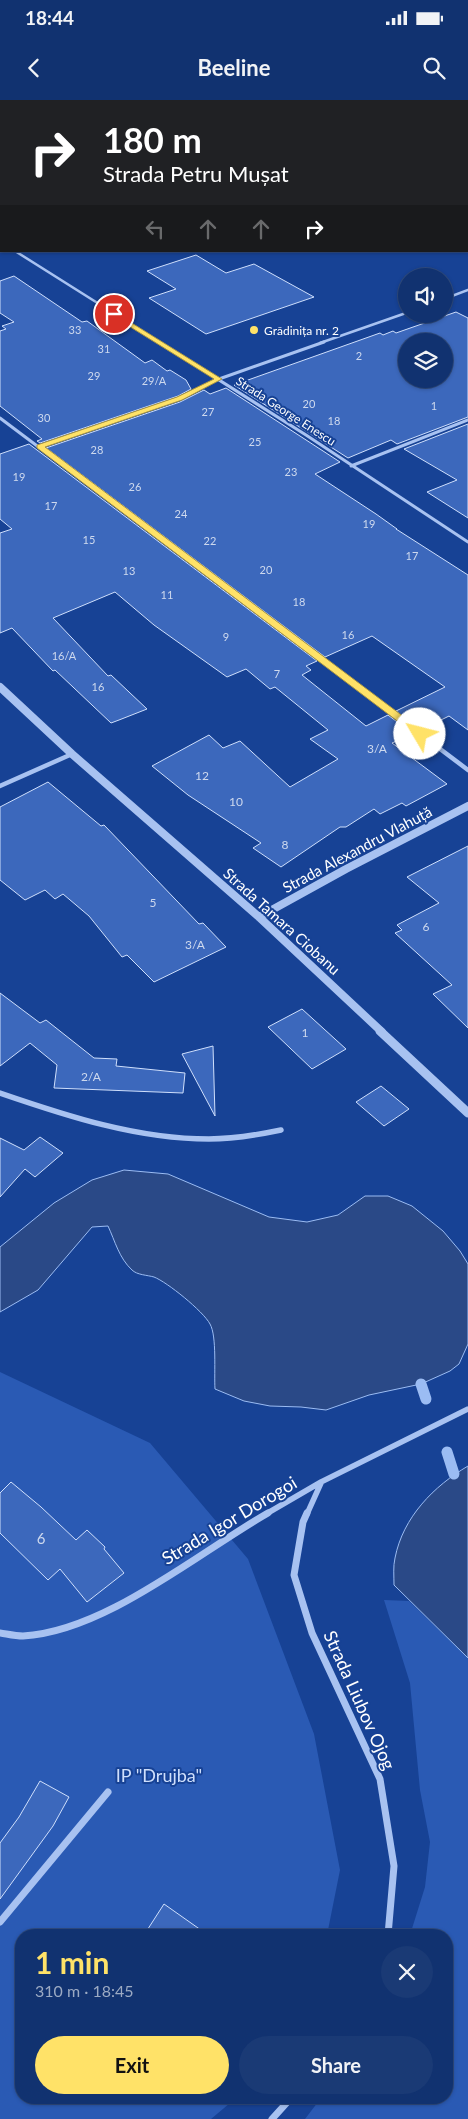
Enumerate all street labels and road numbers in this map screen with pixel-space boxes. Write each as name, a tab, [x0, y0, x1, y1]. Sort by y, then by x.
street label: Strada George Enescu	[233, 373, 339, 449]
street label: Strada Аlexandru Vlahuță	[279, 802, 435, 896]
street label: Strada Tamara Ciobanu	[220, 864, 344, 978]
street label: Strada Igor Dorogoi	[158, 1471, 300, 1569]
street label: Strada Liubov Ojog	[319, 1627, 401, 1773]

